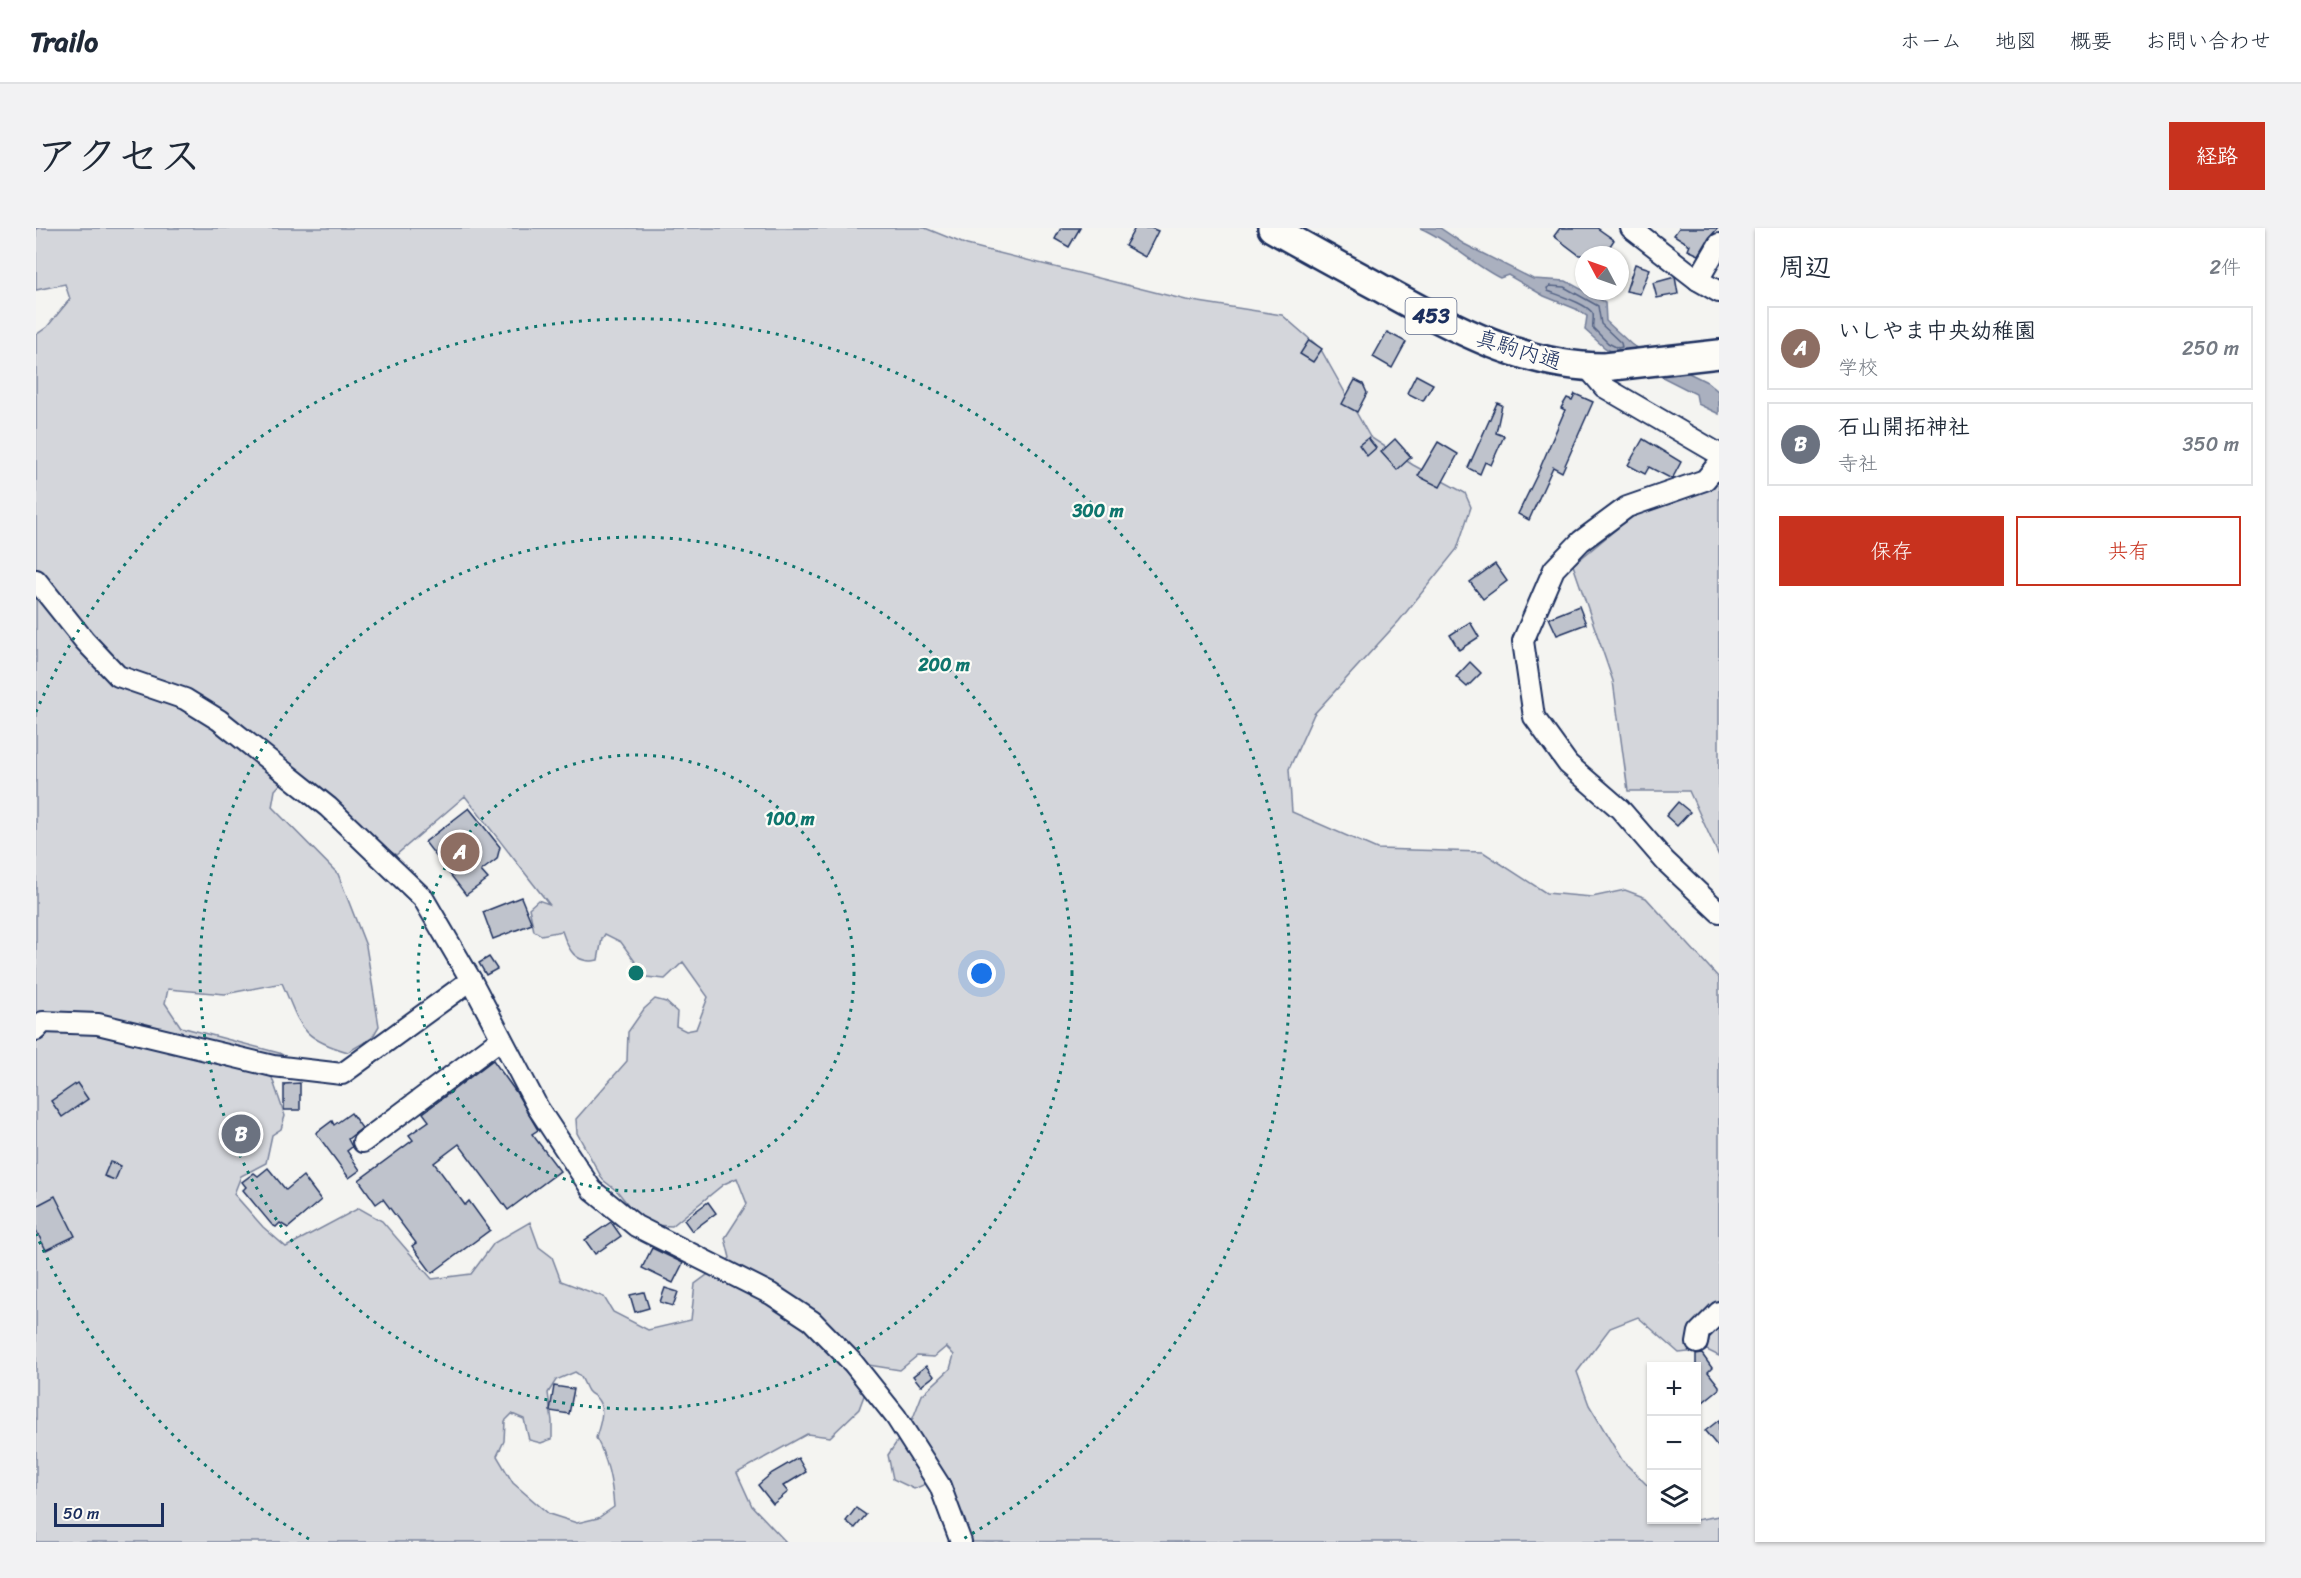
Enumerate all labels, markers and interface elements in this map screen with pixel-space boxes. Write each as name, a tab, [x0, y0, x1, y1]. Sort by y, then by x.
text: Trailo	[30, 17, 98, 66]
text: ホーム	[1900, 22, 1962, 60]
text: 地図	[1995, 22, 2037, 60]
text: 概要	[2070, 22, 2112, 60]
text: お問い合わせ	[2145, 22, 2271, 60]
text: アクセス	[36, 119, 201, 193]
button: 経路	[2169, 122, 2265, 190]
text: 周辺	[1779, 244, 1831, 290]
north arrow	[1575, 246, 1629, 300]
text: 2件	[2209, 250, 2241, 285]
road number: 453	[1406, 298, 1456, 334]
text: いしやま中央幼稚園	[1838, 311, 2036, 350]
street label: 真駒内通	[1471, 318, 1567, 381]
text: A	[1794, 331, 1807, 366]
text: 250 m	[2182, 331, 2239, 366]
text: 学校	[1838, 350, 1878, 385]
text: 石山開拓神社	[1838, 407, 1970, 446]
text: B	[1794, 427, 1807, 462]
text: 350 m	[2183, 427, 2239, 462]
text: 寺社	[1838, 446, 1878, 481]
text: 300 m	[1071, 495, 1124, 527]
button: 保存	[1779, 516, 2004, 586]
button: 共有	[2016, 516, 2241, 586]
text: 200 m	[917, 649, 970, 681]
text: 100 m	[766, 803, 815, 835]
pin: A	[440, 830, 480, 874]
your location	[967, 959, 996, 988]
centre of rings	[626, 963, 646, 983]
pin: B	[222, 1112, 260, 1156]
map controls	[1647, 1362, 1701, 1524]
button: +	[1647, 1362, 1701, 1416]
button: −	[1647, 1416, 1701, 1470]
button: layers	[1647, 1470, 1701, 1524]
text: 50 m	[63, 1499, 99, 1528]
scale bar	[54, 1500, 164, 1528]

